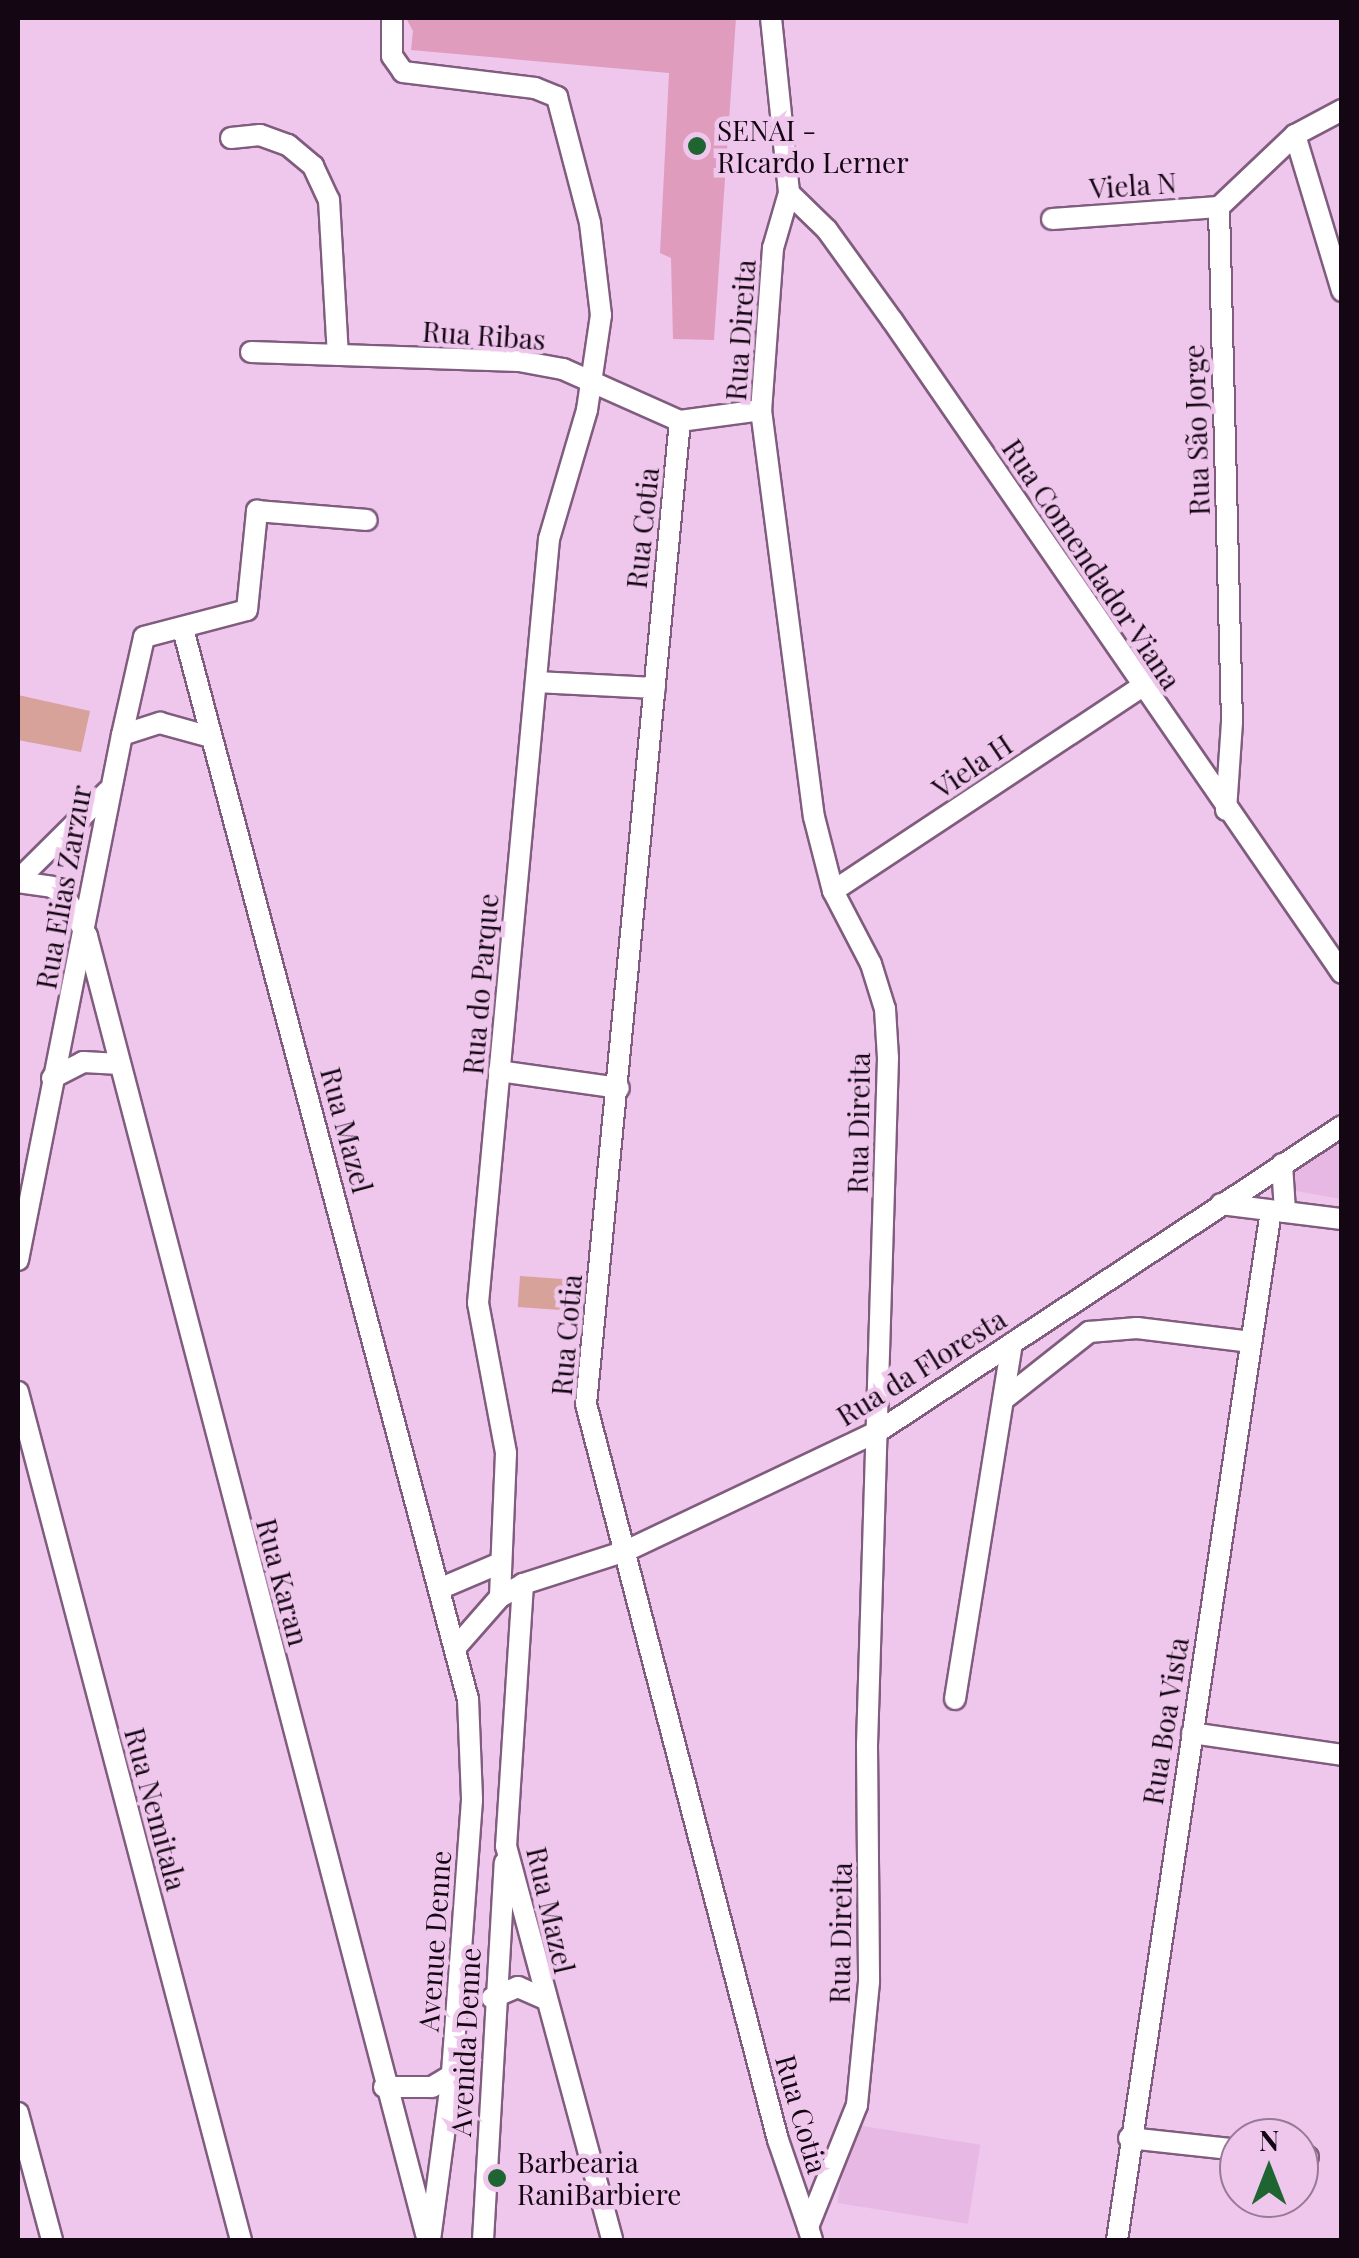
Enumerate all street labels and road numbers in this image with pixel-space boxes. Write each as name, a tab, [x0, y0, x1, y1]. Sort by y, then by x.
street label: Viela N	[1088, 165, 1178, 205]
street label: Rua Direita	[718, 258, 762, 402]
street label: Rua Ribas	[421, 314, 547, 356]
street label: Rua São Jorge	[1176, 344, 1216, 516]
street label: Rua Comendador Viana	[995, 432, 1189, 696]
street label: Rua Cotia	[619, 466, 665, 590]
street label: Viela H	[926, 727, 1018, 805]
street label: Rua Elias Zarzur	[28, 782, 98, 992]
street label: Rua do Parque	[455, 892, 505, 1076]
street label: Rua Direita	[840, 1052, 876, 1194]
street label: Rua Mazel	[314, 1063, 380, 1197]
street label: Rua Cotia	[544, 1273, 588, 1397]
street label: Rua da Floresta	[830, 1301, 1012, 1433]
street label: Rua Karan	[250, 1515, 316, 1649]
street label: Rua Boa Vista	[1135, 1634, 1195, 1808]
street label: Rua Nemitala	[118, 1724, 194, 1894]
street label: Rua Mazel	[520, 1843, 582, 1977]
street label: Avenue Denne	[411, 1849, 457, 2033]
street label: Rua Direita	[822, 1862, 858, 2004]
street label: Avenida Denne	[443, 1947, 487, 2137]
street label: Rua Cotia	[769, 2051, 835, 2177]

